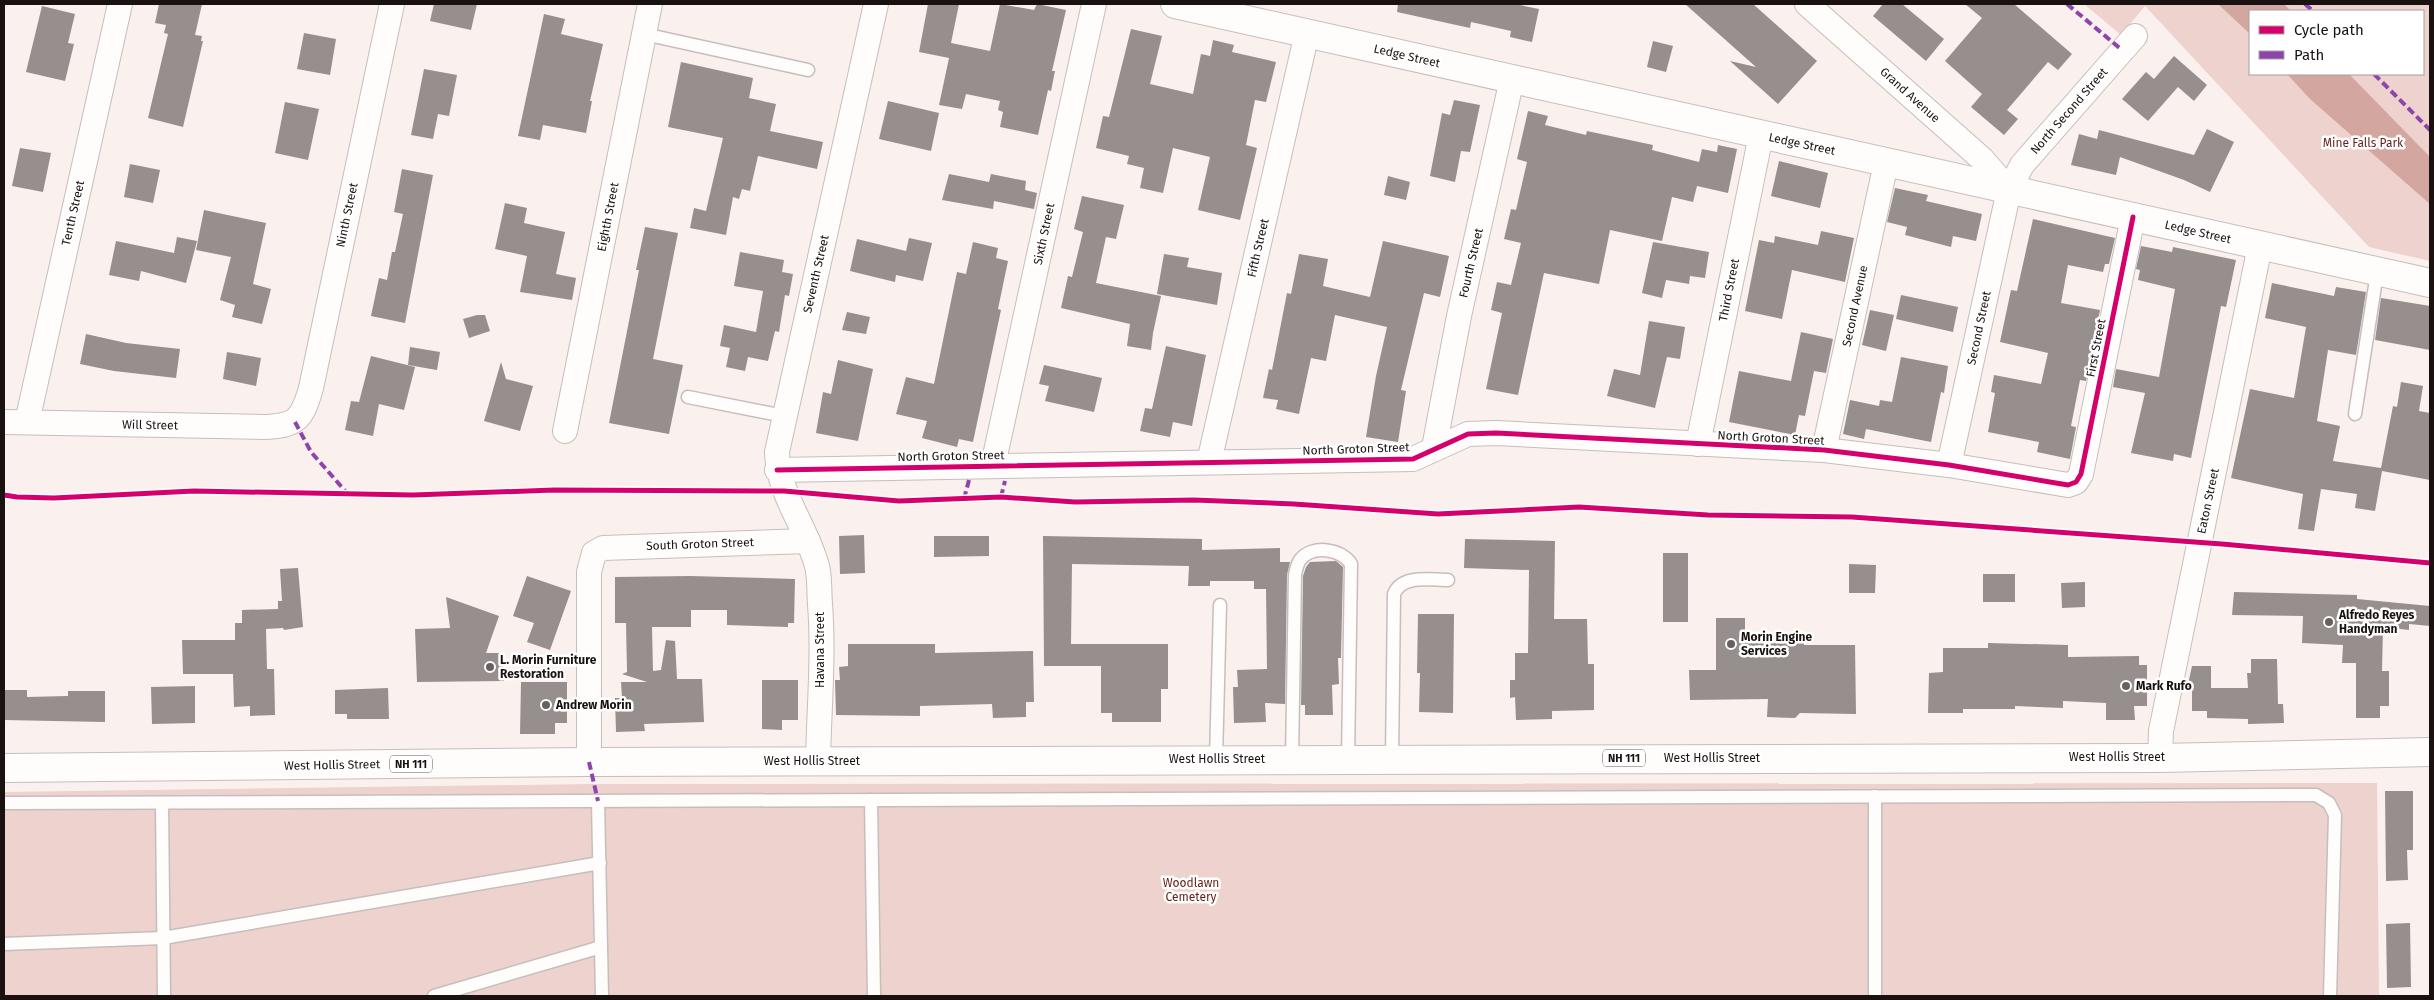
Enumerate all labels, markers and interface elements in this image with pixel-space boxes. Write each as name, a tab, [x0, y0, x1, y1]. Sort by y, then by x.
legend	[2249, 10, 2424, 75]
text: Cycle path	[2294, 21, 2364, 39]
street label: Ledge Street	[1372, 42, 1442, 71]
text: Path	[2294, 46, 2324, 64]
street label: North Second Street	[2028, 64, 2111, 157]
street label: Grand Avenue	[1877, 65, 1943, 125]
street label: Ledge Street	[1767, 130, 1837, 158]
park label: Mine Falls Park	[2323, 136, 2404, 150]
street label: Tenth Street	[59, 179, 87, 247]
street label: Ninth Street	[333, 181, 361, 249]
street label: Eighth Street	[594, 181, 622, 253]
street label: Sixth Street	[1031, 201, 1058, 266]
street label: Fifth Street	[1244, 217, 1272, 279]
street label: Ledge Street	[2163, 218, 2233, 247]
street label: Fourth Street	[1456, 226, 1486, 299]
street label: Seventh Street	[800, 233, 832, 314]
street label: Third Street	[1716, 257, 1742, 323]
street label: Second Avenue	[1840, 264, 1870, 348]
street label: Second Street	[1964, 289, 1994, 366]
street label: First Street	[2084, 317, 2109, 378]
street label: Will Street	[122, 418, 179, 432]
street label: North Groton Street	[1717, 428, 1826, 448]
street label: North Groton Street	[1302, 440, 1410, 458]
street label: North Groton Street	[897, 448, 1005, 464]
street label: Eaton Street	[2194, 466, 2222, 535]
street label: South Groton Street	[646, 535, 755, 553]
place label: Alfredo Reyes Handyman	[2338, 608, 2415, 636]
street label: Havana Street	[813, 611, 827, 688]
marker: Alfredo Reyes Handyman	[2323, 616, 2335, 628]
place label: Morin Engine Services	[1741, 630, 1812, 658]
marker: Morin Engine Services	[1725, 638, 1737, 650]
place label: L. Morin Furniture Restoration	[500, 653, 597, 681]
marker: L. Morin Furniture Restoration	[484, 661, 496, 673]
place label: Mark Rufo	[2136, 679, 2192, 693]
marker: Mark Rufo	[2120, 680, 2132, 692]
place label: Andrew Morin	[555, 698, 632, 712]
marker: Andrew Morin	[540, 699, 552, 711]
road number: NH 111	[1603, 750, 1645, 766]
street label: West Hollis Street	[2069, 750, 2166, 764]
street label: West Hollis Street	[1664, 751, 1761, 765]
street label: West Hollis Street	[1169, 752, 1266, 766]
street label: West Hollis Street	[764, 754, 861, 768]
road number: NH 111	[390, 756, 432, 772]
street label: West Hollis Street	[284, 757, 381, 773]
park label: Woodlawn Cemetery	[1163, 876, 1219, 904]

